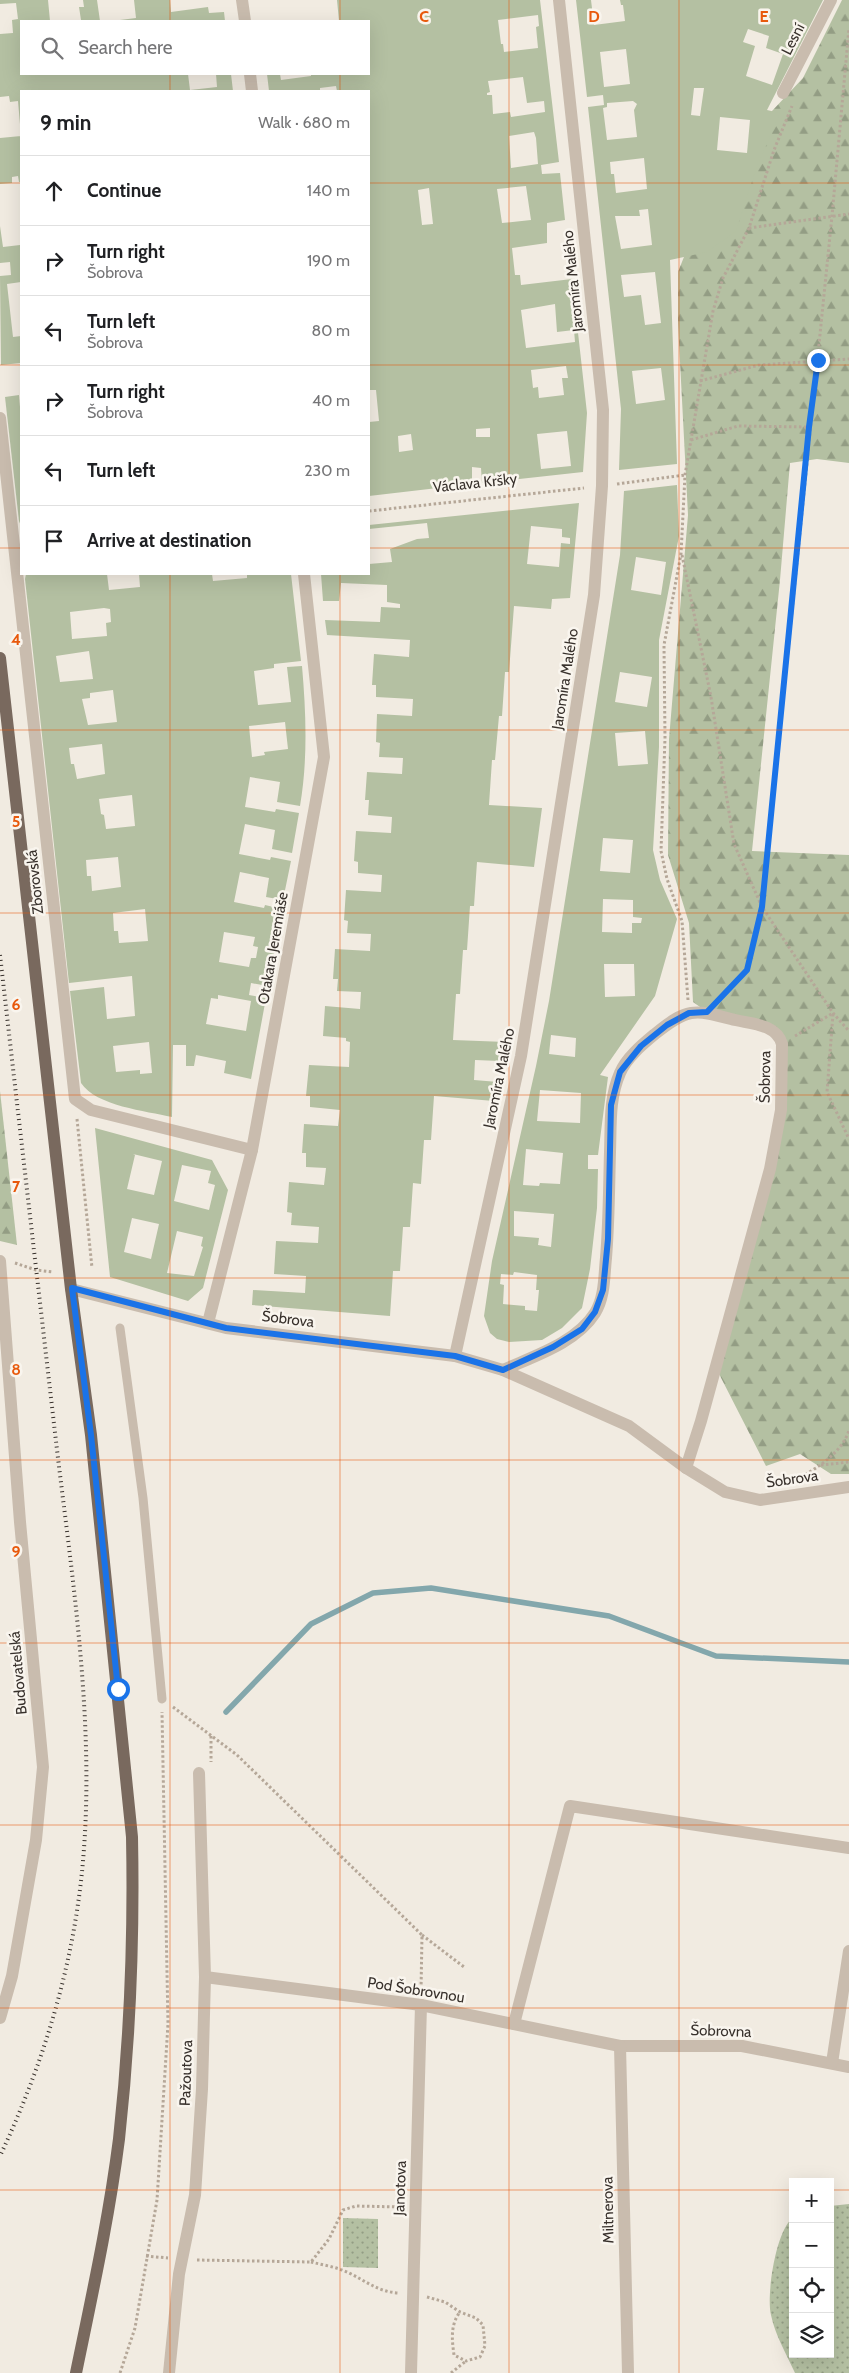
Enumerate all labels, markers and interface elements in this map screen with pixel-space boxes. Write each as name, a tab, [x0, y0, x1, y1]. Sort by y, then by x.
text: C	[419, 7, 429, 26]
text: D	[588, 7, 600, 26]
text: E	[759, 7, 769, 26]
search box	[20, 20, 370, 75]
street label: Lesní	[778, 20, 808, 58]
icon: search	[38, 34, 66, 62]
text: Search here	[78, 36, 172, 59]
text: 9 min	[40, 110, 91, 135]
text: Walk · 680 m	[258, 113, 350, 132]
icon: ahead	[40, 177, 68, 205]
text: Continue	[87, 179, 161, 202]
text: 140 m	[307, 181, 350, 200]
street label: Jaromíra Malého	[559, 229, 587, 334]
text: Turn right	[87, 240, 165, 263]
icon: right	[40, 247, 68, 275]
text: 190 m	[307, 251, 350, 270]
text: Šobrova	[87, 263, 143, 282]
text: Turn left	[87, 310, 155, 333]
icon: left	[40, 317, 68, 345]
text: 80 m	[312, 321, 350, 340]
text: Šobrova	[87, 333, 143, 352]
route end	[807, 349, 830, 372]
text: Turn right	[87, 380, 165, 403]
icon: right	[40, 387, 68, 415]
text: 40 m	[312, 391, 350, 410]
text: Šobrova	[87, 403, 143, 422]
icon: left	[40, 457, 68, 485]
text: Turn left	[87, 459, 155, 482]
text: 230 m	[304, 461, 350, 480]
street label: Václava Kršky	[432, 470, 518, 496]
icon: arrive	[40, 527, 68, 555]
text: Arrive at destination	[87, 529, 251, 552]
street label: Jaromíra Malého	[548, 627, 582, 732]
text: 4	[11, 630, 21, 649]
text: 5	[12, 812, 20, 831]
street label: Zborovská	[23, 848, 47, 915]
street label: Otakara Jeremiáše	[254, 890, 292, 1006]
text: 6	[12, 995, 21, 1014]
street label: Jaromíra Malého	[479, 1026, 518, 1131]
street label: Šobrova	[755, 1050, 774, 1103]
text: 7	[12, 1177, 21, 1196]
street label: Šobrova	[261, 1306, 316, 1331]
text: 8	[11, 1360, 21, 1379]
street label: Šobrova	[765, 1465, 820, 1492]
text: 9	[12, 1542, 21, 1561]
street label: Budovatelská	[5, 1630, 31, 1716]
route start	[107, 1678, 130, 1701]
street label: Pod Šobrovnou	[366, 1972, 466, 2007]
street label: Šobrovna	[690, 2020, 753, 2041]
street label: Pažoutova	[176, 2039, 196, 2106]
street label: Janotova	[390, 2159, 410, 2217]
street label: Miltnerova	[598, 2176, 618, 2244]
map controls	[789, 2178, 834, 2358]
button: +	[789, 2178, 834, 2223]
button: −	[789, 2223, 834, 2268]
button: locate	[789, 2268, 834, 2313]
button: layers	[789, 2313, 834, 2358]

